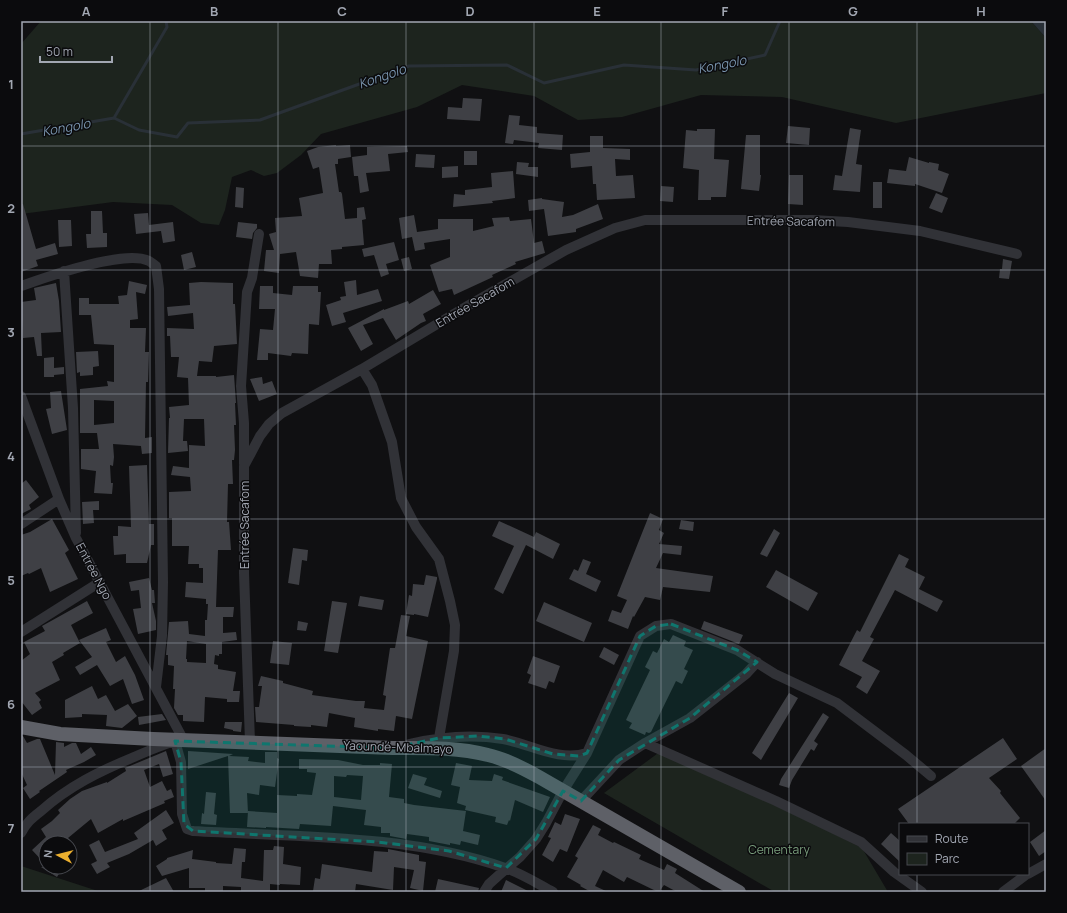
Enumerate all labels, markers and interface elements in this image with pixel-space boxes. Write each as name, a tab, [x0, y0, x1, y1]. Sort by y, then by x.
text: A	[82, 2, 91, 20]
text: B	[210, 2, 218, 20]
text: C	[337, 2, 347, 20]
text: D	[465, 2, 475, 20]
text: E	[593, 2, 601, 20]
text: F	[722, 2, 729, 20]
text: G	[848, 2, 858, 20]
text: H	[976, 2, 986, 20]
scale bar	[40, 38, 112, 64]
text: 50 m	[46, 43, 73, 60]
water label: Kongolo	[696, 50, 749, 77]
water label: Kongolo	[356, 59, 409, 92]
text: 1	[8, 75, 14, 93]
water label: Kongolo	[40, 114, 93, 140]
text: 2	[7, 199, 15, 217]
street label: Entrée Sacafom	[747, 212, 835, 230]
street label: Entrée Sacafom	[433, 273, 517, 331]
text: 3	[7, 323, 15, 341]
text: 4	[7, 447, 15, 465]
street label: Entrée Sacafom	[236, 481, 253, 569]
street label: Entrée Ngo	[72, 540, 116, 602]
text: 5	[7, 571, 15, 589]
text: 6	[7, 695, 15, 713]
street label: Yaoundé-Mbalmayo	[343, 737, 453, 757]
text: 7	[8, 819, 15, 837]
legend	[899, 823, 1029, 875]
text: Route	[935, 830, 968, 847]
north arrow	[38, 835, 78, 875]
park label: Cementary	[748, 841, 810, 858]
text: N	[40, 849, 56, 859]
text: Parc	[935, 850, 960, 867]

